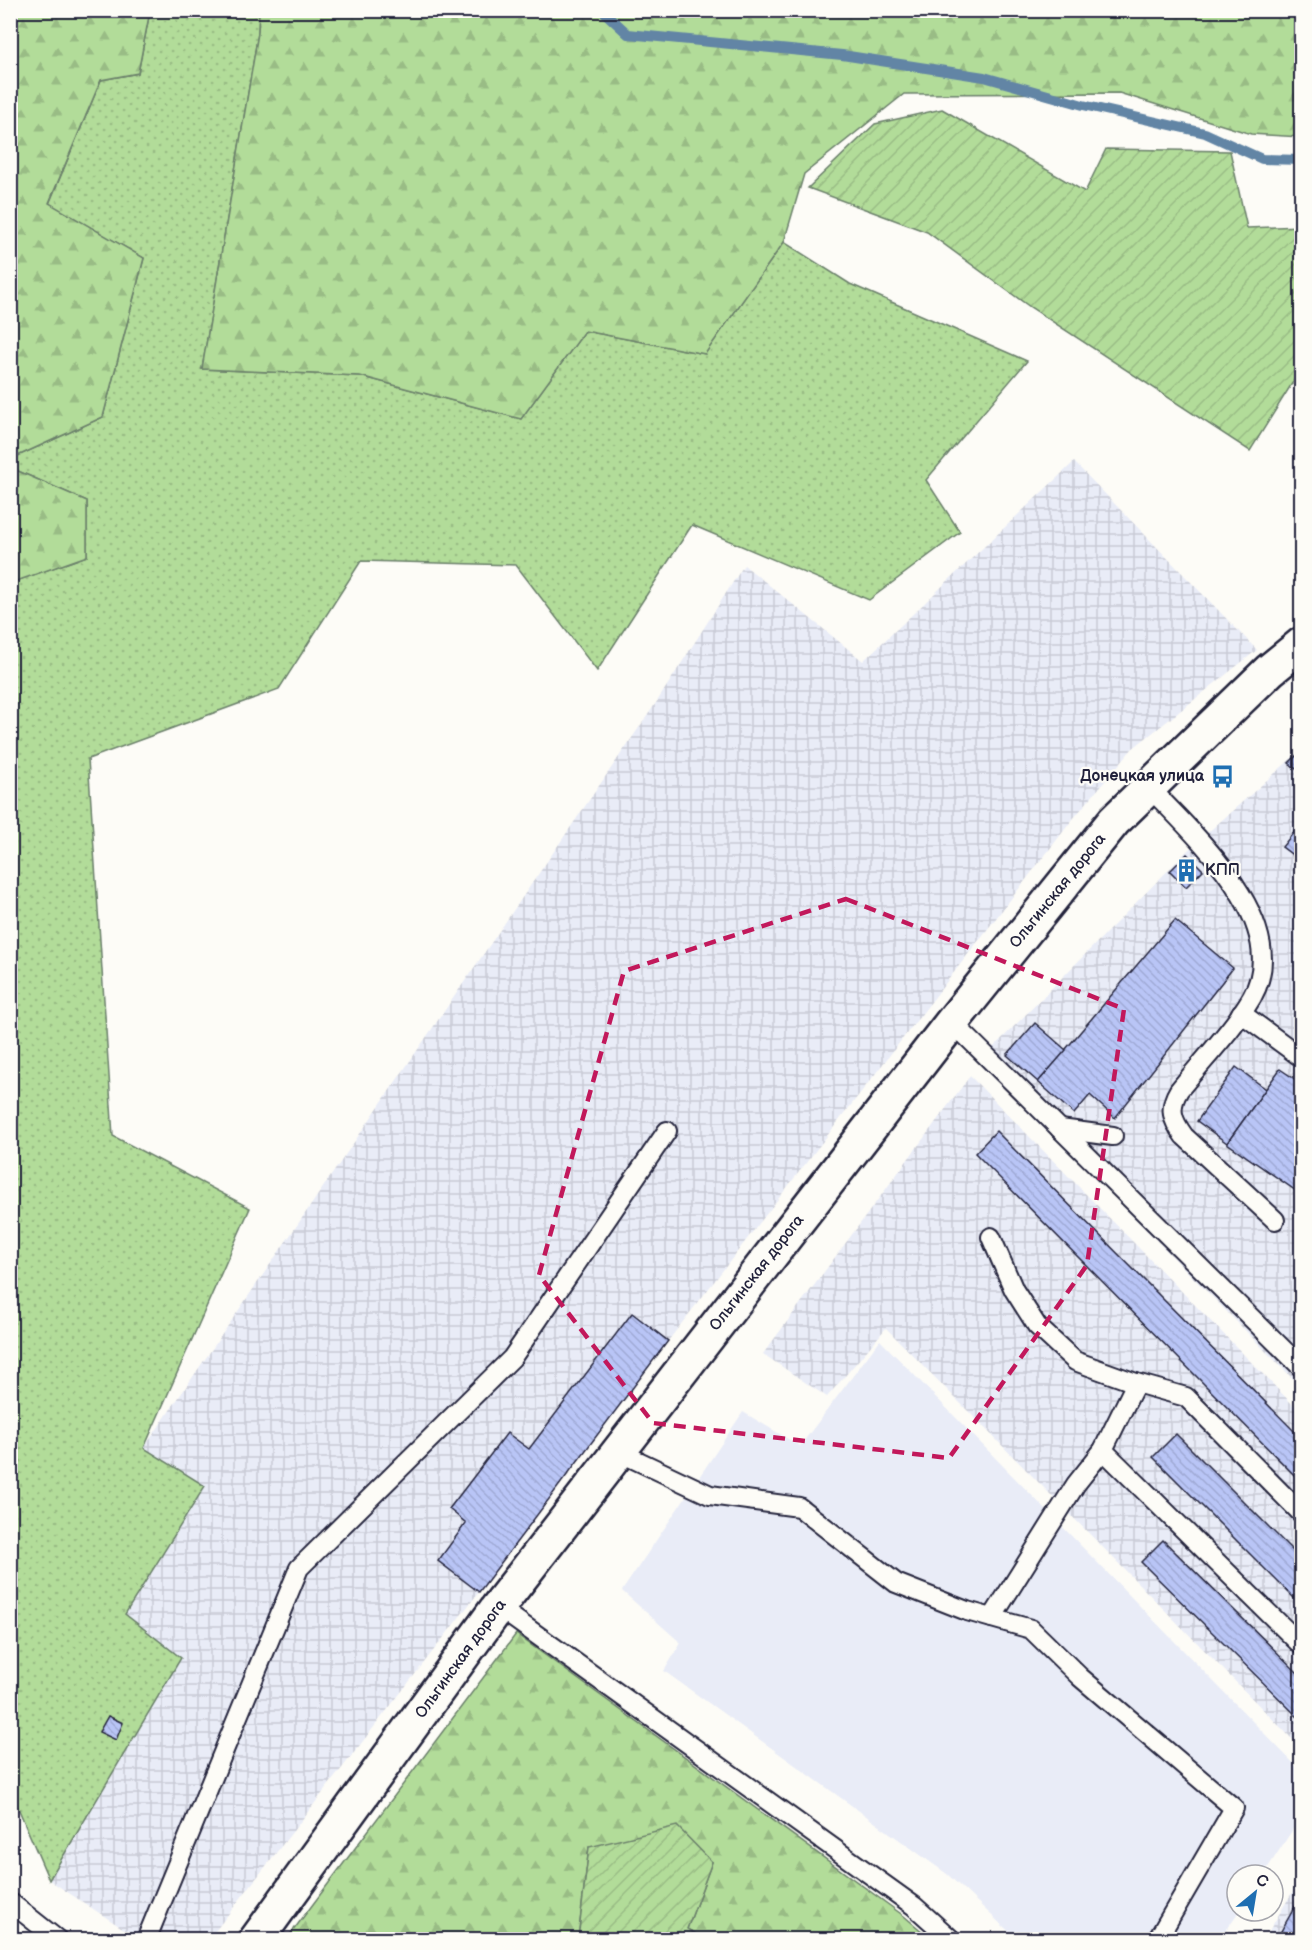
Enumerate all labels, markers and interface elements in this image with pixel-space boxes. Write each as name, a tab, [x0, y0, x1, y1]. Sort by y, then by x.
bus stop icon: Донецкая улица	[1209, 763, 1235, 789]
place label: Донецкая улица	[1080, 767, 1205, 786]
street label: Ольгинская дорога	[1006, 829, 1110, 952]
building icon: КПП	[1174, 857, 1200, 883]
place label: КПП	[1205, 861, 1240, 880]
street label: Ольгинская дорога	[706, 1211, 809, 1335]
street label: Ольгинская дорога	[411, 1595, 511, 1722]
north arrow	[1225, 1863, 1285, 1923]
text: С	[1252, 1870, 1271, 1892]

